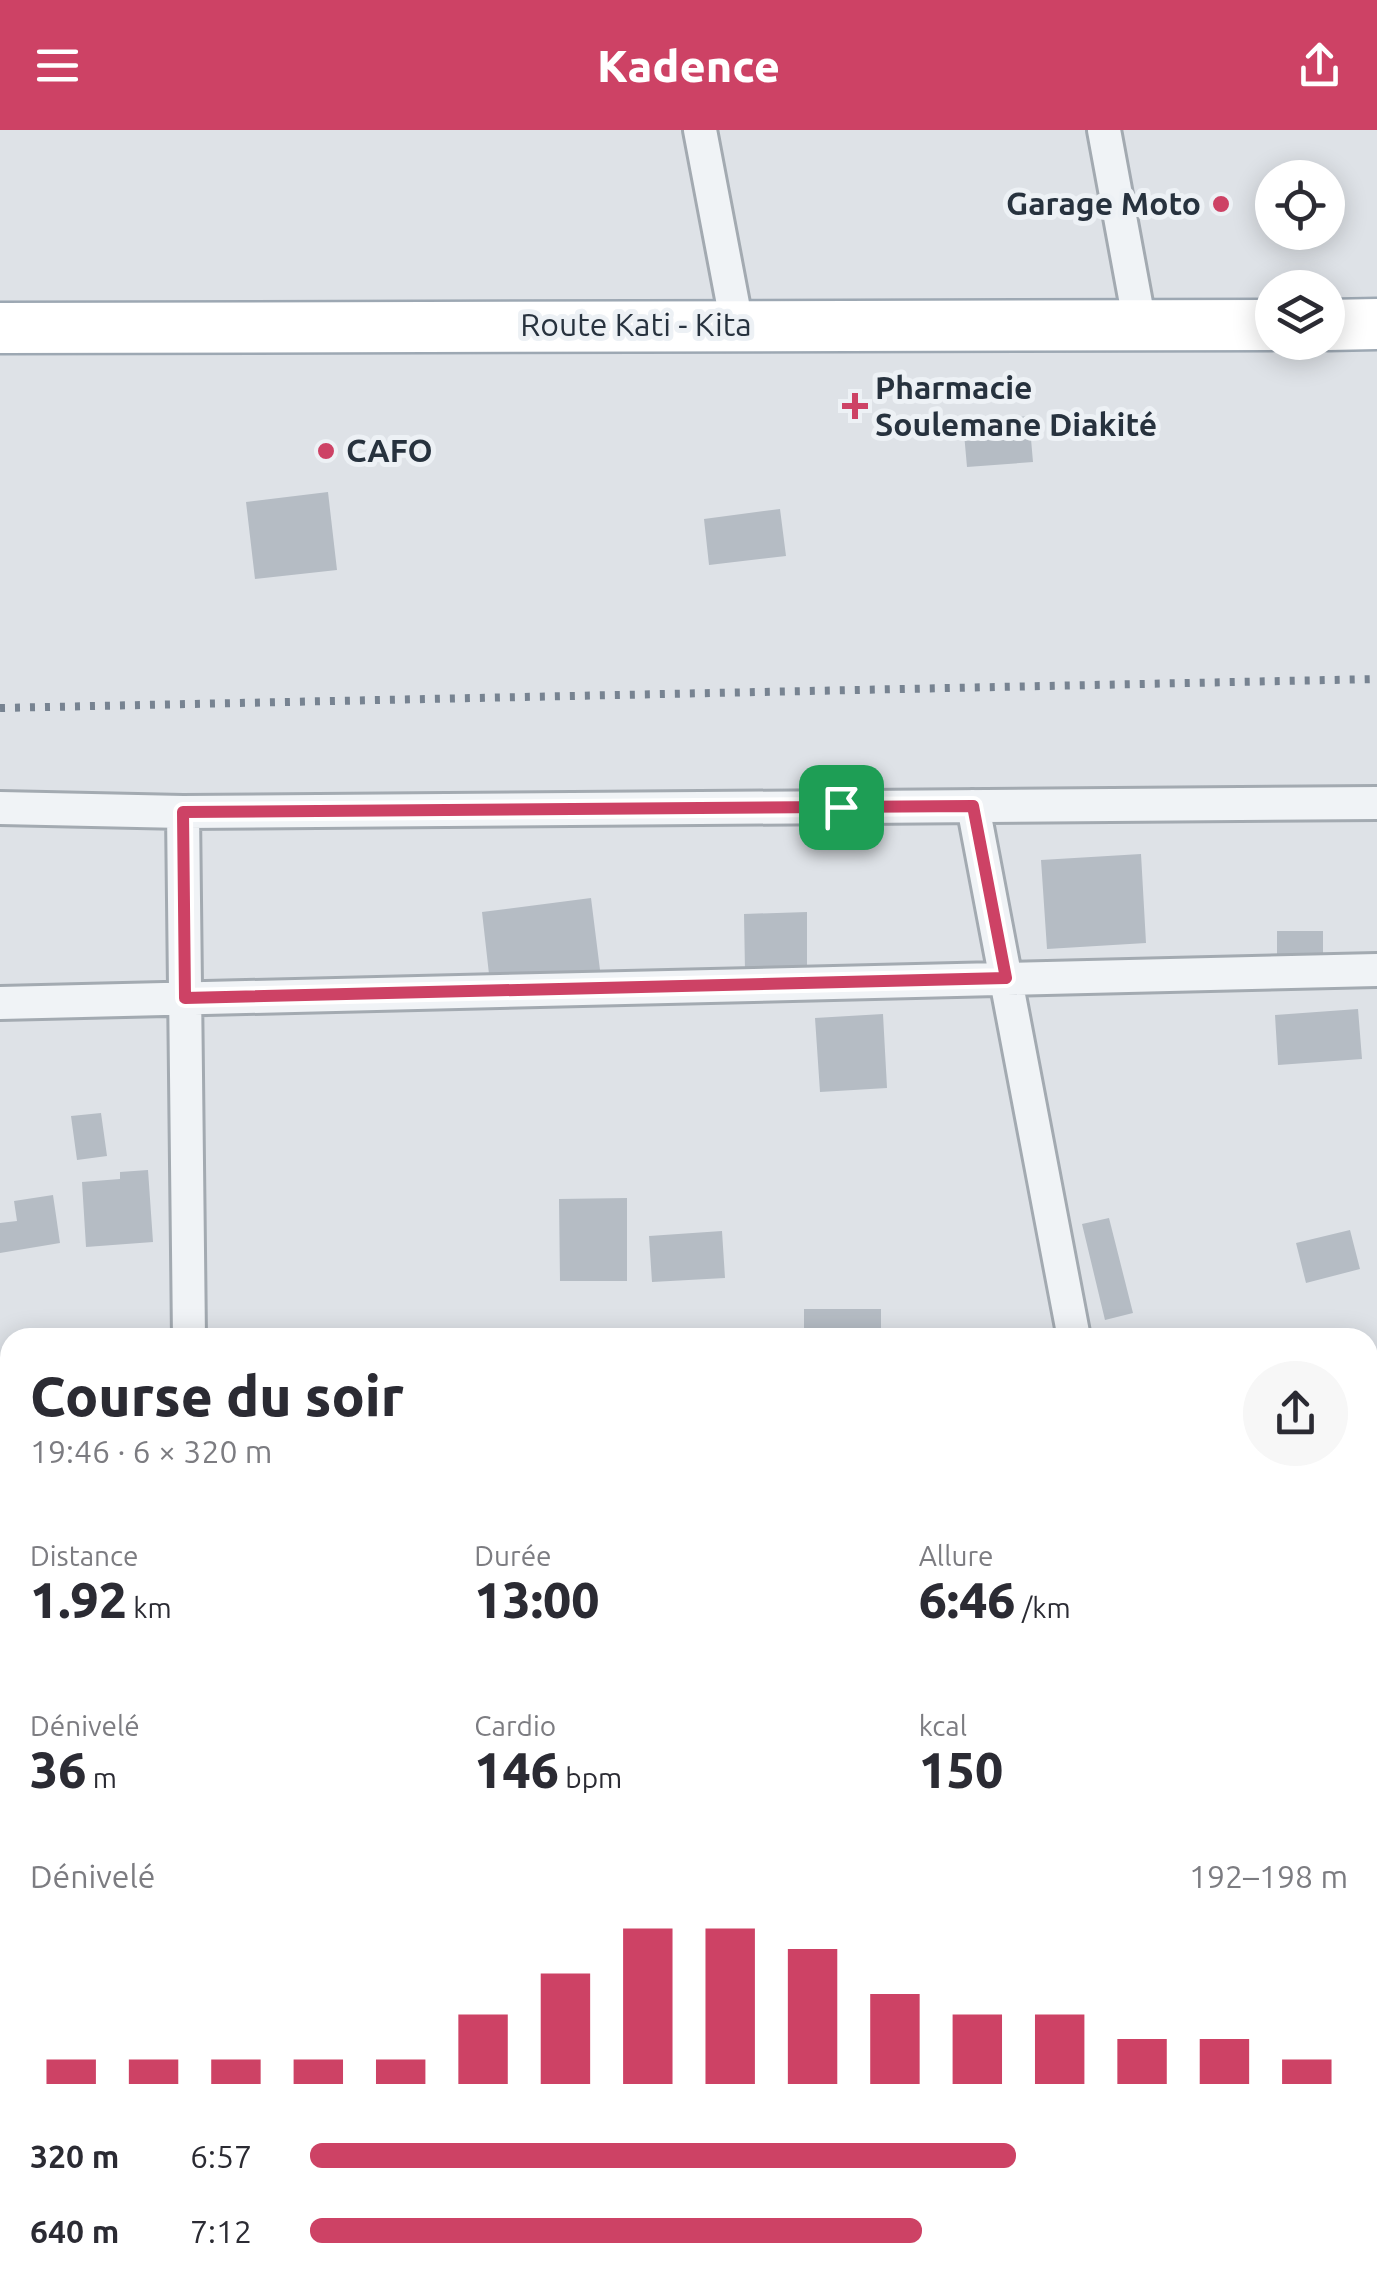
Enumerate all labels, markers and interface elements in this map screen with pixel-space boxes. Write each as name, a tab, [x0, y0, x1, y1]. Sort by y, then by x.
icon: menu	[30, 38, 85, 93]
icon: share	[1292, 38, 1347, 93]
text: Kadence	[597, 40, 780, 91]
map controls	[1255, 160, 1345, 360]
button: locate	[1255, 160, 1345, 250]
place label: Garage Moto	[1006, 185, 1201, 221]
marker: Garage Moto	[1210, 193, 1232, 215]
button: layers	[1255, 270, 1345, 360]
street label: Route Kati - Kita	[520, 306, 752, 342]
place label: Pharmacie Soulemane Diakité	[875, 369, 1157, 442]
marker: Pharmacie Soulemane Diakité	[844, 395, 866, 417]
place label: CAFO	[346, 432, 433, 468]
marker: CAFO	[315, 440, 337, 462]
pin	[799, 765, 884, 850]
icon: arrive	[814, 780, 869, 835]
button: share	[1243, 1361, 1348, 1466]
text: Course du soir	[30, 1365, 404, 1426]
text: 19:46 · 6 × 320 m	[30, 1433, 272, 1469]
text: Distance	[30, 1540, 138, 1571]
text: Durée	[474, 1540, 552, 1571]
text: Allure	[919, 1540, 994, 1571]
text: 1.92	[30, 1571, 127, 1627]
text: 13:00	[474, 1571, 599, 1627]
text: 6:46	[919, 1571, 1016, 1627]
text: km	[127, 1592, 172, 1623]
text: /km	[1016, 1592, 1071, 1623]
text: Dénivelé	[30, 1710, 140, 1741]
text: Cardio	[474, 1710, 556, 1741]
text: kcal	[919, 1710, 967, 1741]
text: 36	[30, 1741, 86, 1797]
text: 146	[474, 1741, 559, 1797]
text: 150	[919, 1741, 1003, 1797]
text: m	[86, 1762, 117, 1793]
text: bpm	[559, 1762, 622, 1793]
text: Dénivelé	[30, 1858, 156, 1894]
text: 192–198 m	[1189, 1858, 1348, 1894]
text: 320 m	[30, 2138, 119, 2174]
text: 6:57	[190, 2138, 252, 2174]
text: 640 m	[30, 2213, 119, 2249]
text: 7:12	[190, 2213, 252, 2249]

